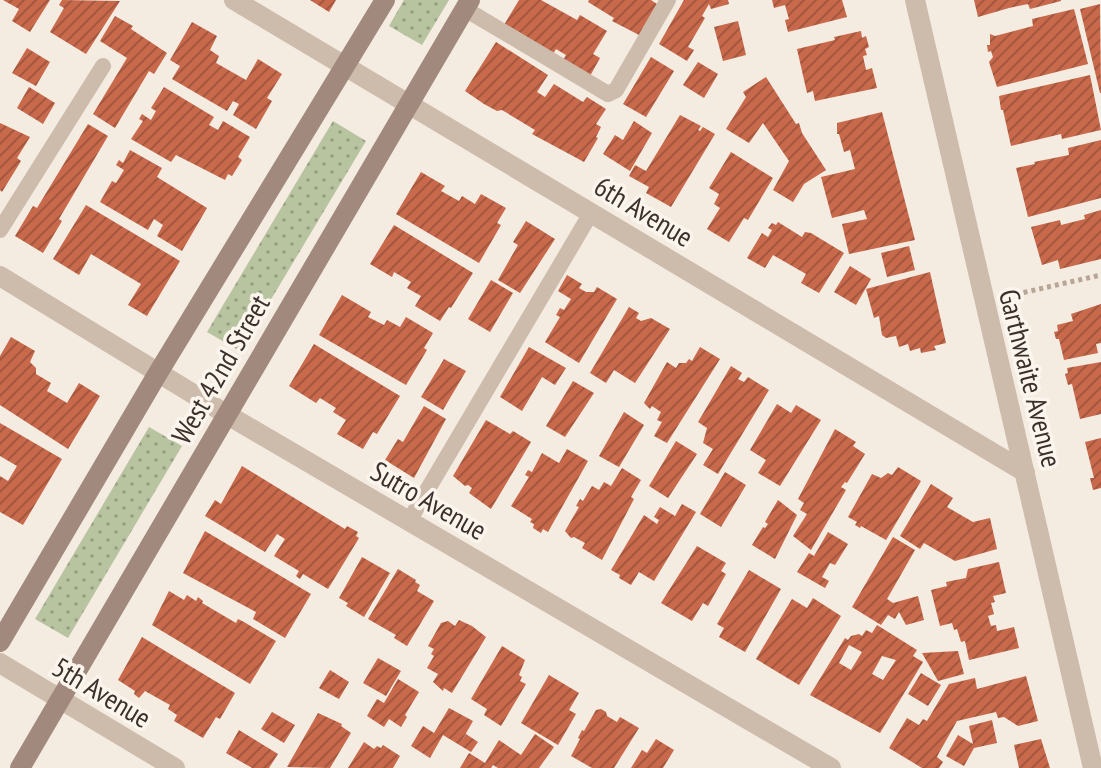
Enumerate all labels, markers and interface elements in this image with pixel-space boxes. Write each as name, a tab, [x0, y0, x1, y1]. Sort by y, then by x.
street label: 6th Avenue	[588, 167, 700, 255]
street label: Garthwaite Avenue	[991, 285, 1071, 471]
street label: West 42nd Street	[162, 288, 278, 450]
street label: Sutro Avenue	[364, 452, 494, 548]
street label: 5th Avenue	[46, 648, 158, 736]

